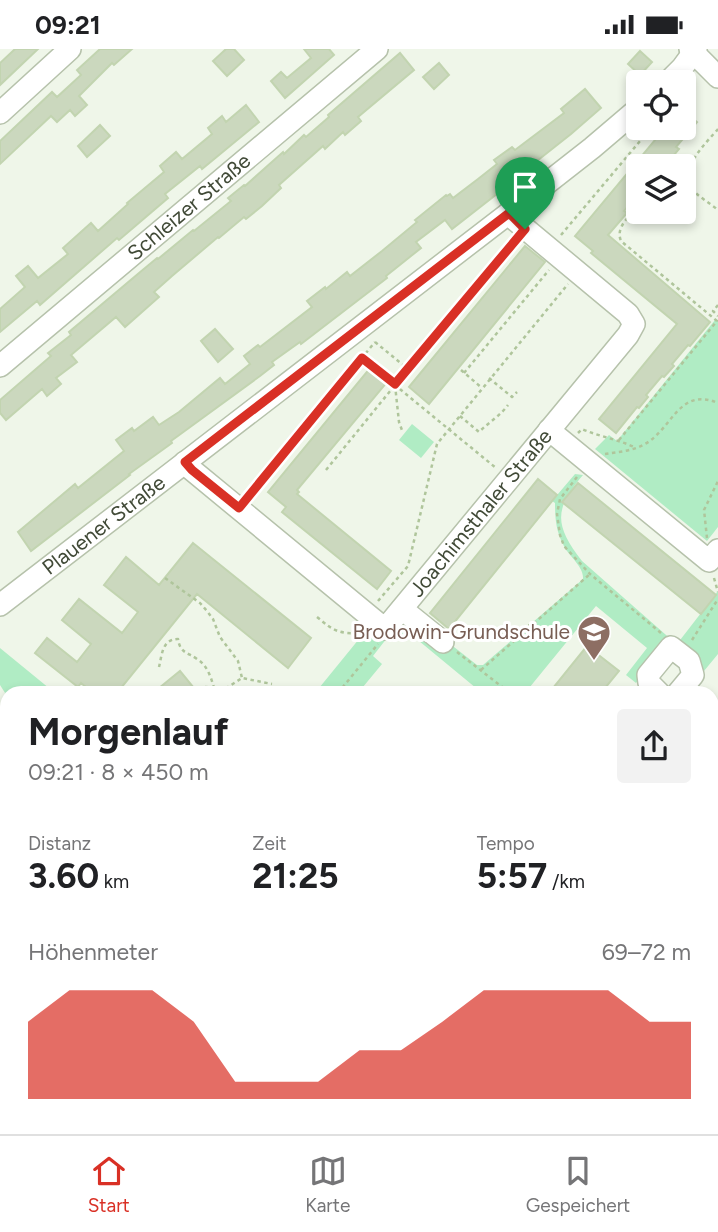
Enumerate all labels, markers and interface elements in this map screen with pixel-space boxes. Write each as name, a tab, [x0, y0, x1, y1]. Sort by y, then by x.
text: 09:21	[35, 9, 101, 41]
map controls	[626, 70, 696, 224]
button: locate	[626, 70, 696, 140]
street label: Schleizer Straße	[122, 148, 255, 265]
button: layers	[626, 154, 696, 224]
pin	[495, 157, 555, 229]
icon: arrive	[506, 168, 544, 206]
street label: Joachimsthaler Straße	[404, 424, 557, 602]
street label: Plauener Straße	[37, 470, 170, 580]
school or university icon: Brodowin-Grundschule	[575, 613, 613, 662]
place label: Brodowin-Grundschule	[352, 619, 570, 644]
text: Morgenlauf	[28, 709, 229, 755]
button: share	[617, 709, 691, 783]
text: 09:21 · 8 × 450 m	[28, 758, 208, 786]
text: Distanz	[28, 832, 91, 855]
text: Zeit	[252, 832, 286, 855]
text: Tempo	[477, 832, 535, 855]
text: 3.60	[28, 855, 99, 897]
text: 21:25	[252, 855, 339, 897]
text: 5:57	[477, 855, 547, 897]
text: km	[99, 870, 129, 893]
text: /km	[547, 870, 585, 893]
text: Höhenmeter	[28, 938, 158, 966]
text: 69–72 m	[602, 938, 691, 966]
tab: Start	[88, 1152, 130, 1217]
tab: Karte	[305, 1152, 350, 1217]
tab: Gespeichert	[526, 1152, 630, 1217]

